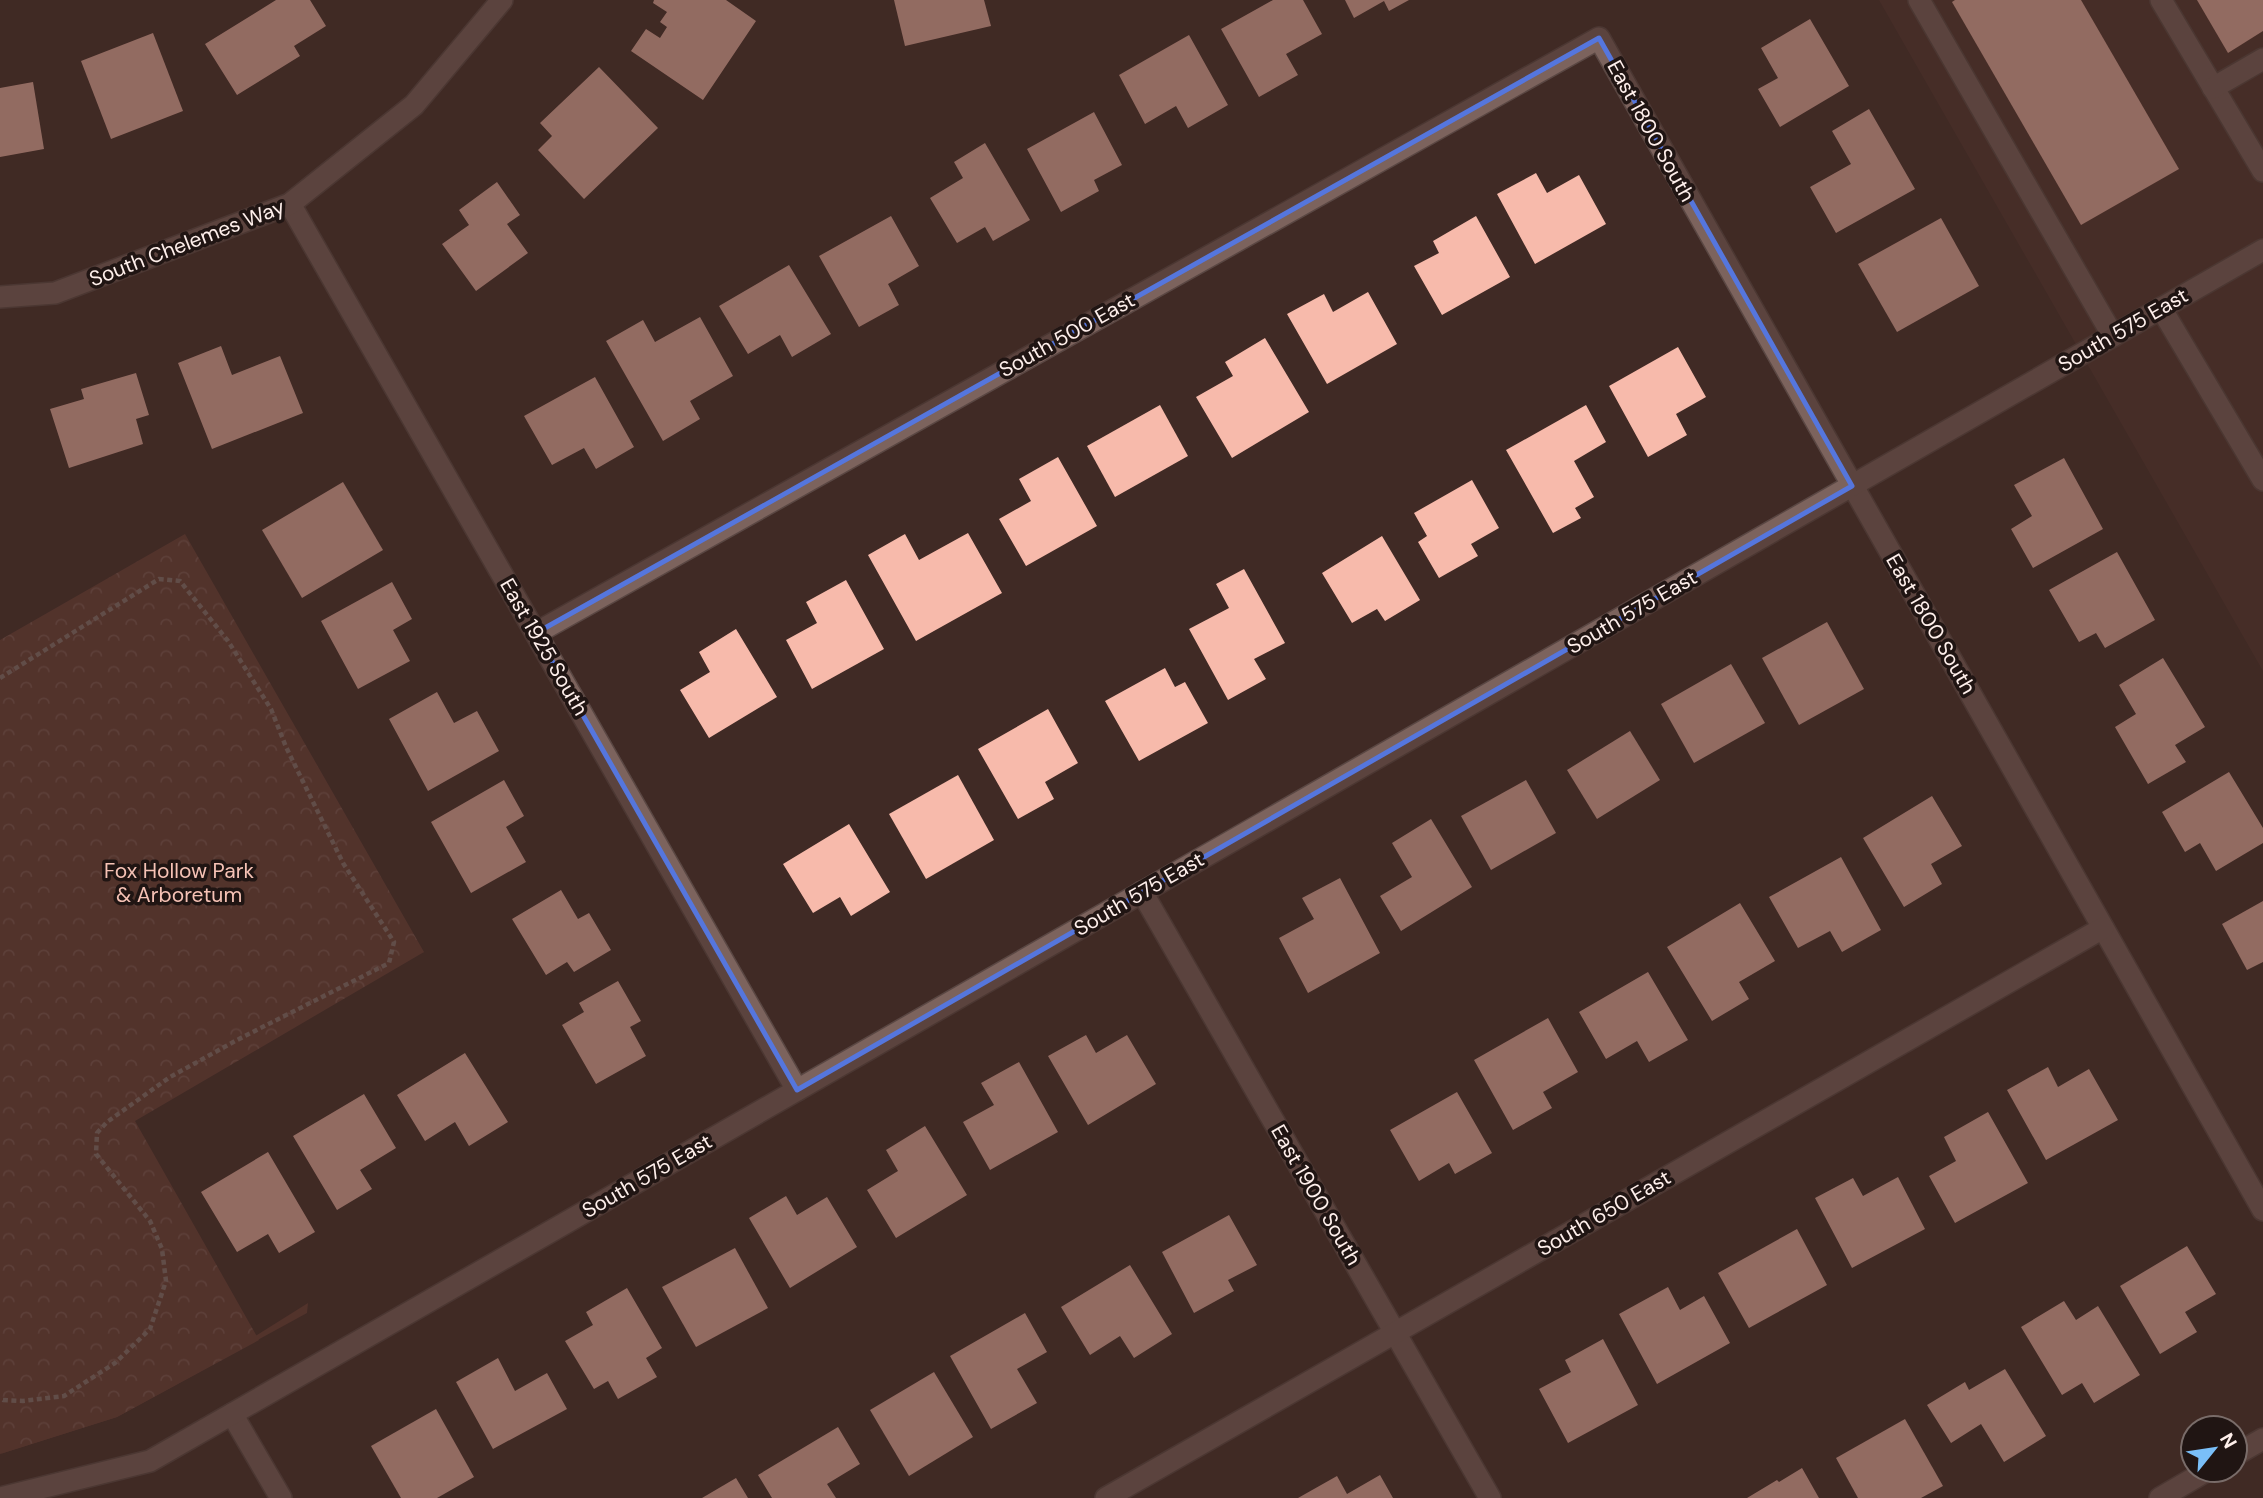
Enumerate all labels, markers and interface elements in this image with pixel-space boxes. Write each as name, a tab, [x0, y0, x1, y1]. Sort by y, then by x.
street label: East 1800 South	[1601, 55, 1701, 207]
street label: South Chelemes Way	[85, 193, 289, 293]
street label: South 575 East	[2053, 281, 2193, 379]
street label: South 500 East	[994, 286, 1140, 384]
street label: East 1800 South	[1879, 549, 1983, 699]
street label: South 575 East	[1562, 563, 1702, 661]
street label: East 1925 South	[493, 573, 595, 721]
street label: South 575 East	[1069, 845, 1209, 943]
park label: Fox Hollow Park & Arboretum	[104, 857, 254, 909]
street label: East 1900 South	[1264, 1119, 1368, 1271]
street label: South 575 East	[577, 1127, 717, 1225]
street label: South 650 East	[1532, 1163, 1676, 1263]
north arrow	[2179, 1414, 2249, 1484]
text: N	[2214, 1428, 2243, 1453]

